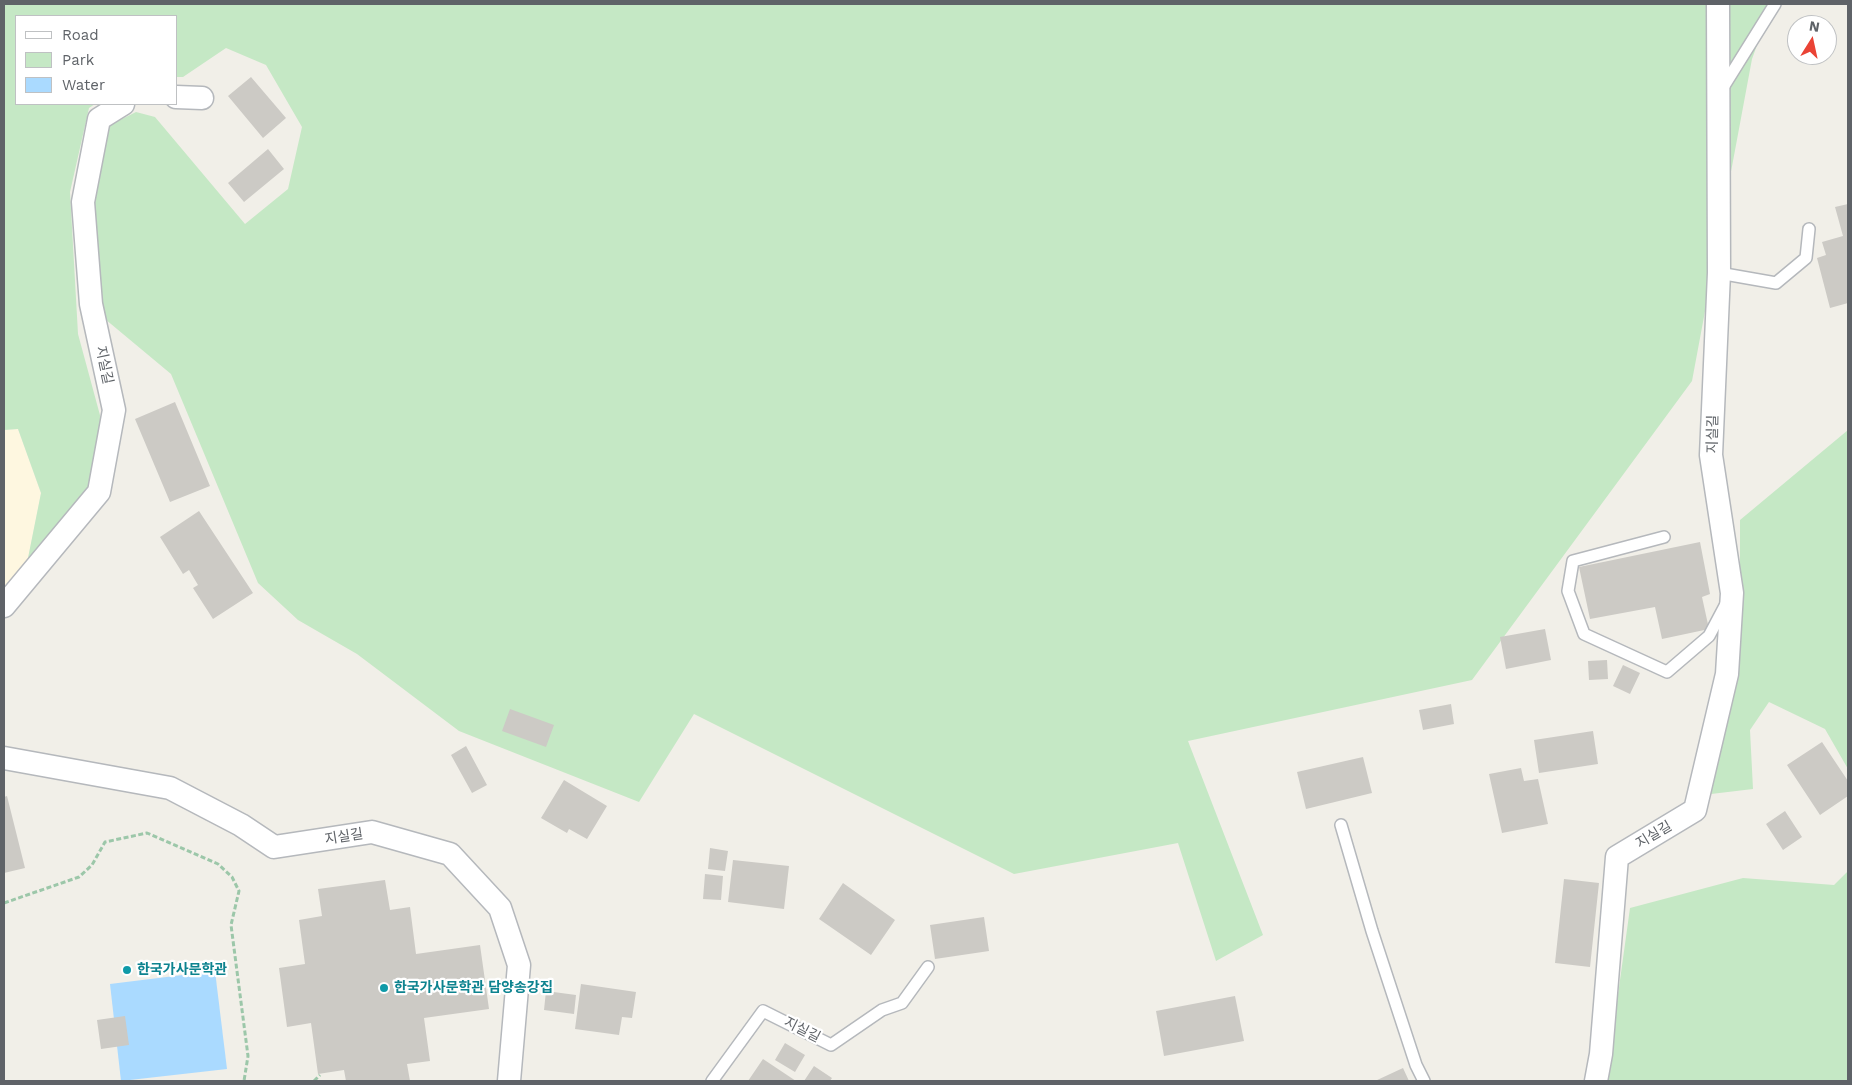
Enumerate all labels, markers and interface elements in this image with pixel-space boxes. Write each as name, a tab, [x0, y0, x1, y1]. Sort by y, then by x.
legend	[15, 15, 178, 105]
north arrow	[1787, 15, 1837, 65]
text: N	[1808, 17, 1821, 35]
text: Road	[62, 26, 99, 44]
text: Park	[62, 51, 94, 69]
text: Water	[62, 76, 105, 94]
street label: 지실길	[92, 344, 116, 386]
street label: 지실길	[1704, 415, 1722, 453]
street label: 지실길	[1633, 818, 1675, 852]
street label: 지실길	[324, 826, 364, 848]
place label: 한국가사문학관	[137, 962, 227, 978]
marker: 한국가사문학관	[121, 964, 133, 976]
place label: 한국가사문학관 담양송강집	[394, 980, 553, 996]
marker: 한국가사문학관 담양송강집	[378, 982, 390, 994]
street label: 지실길	[781, 1014, 823, 1046]

